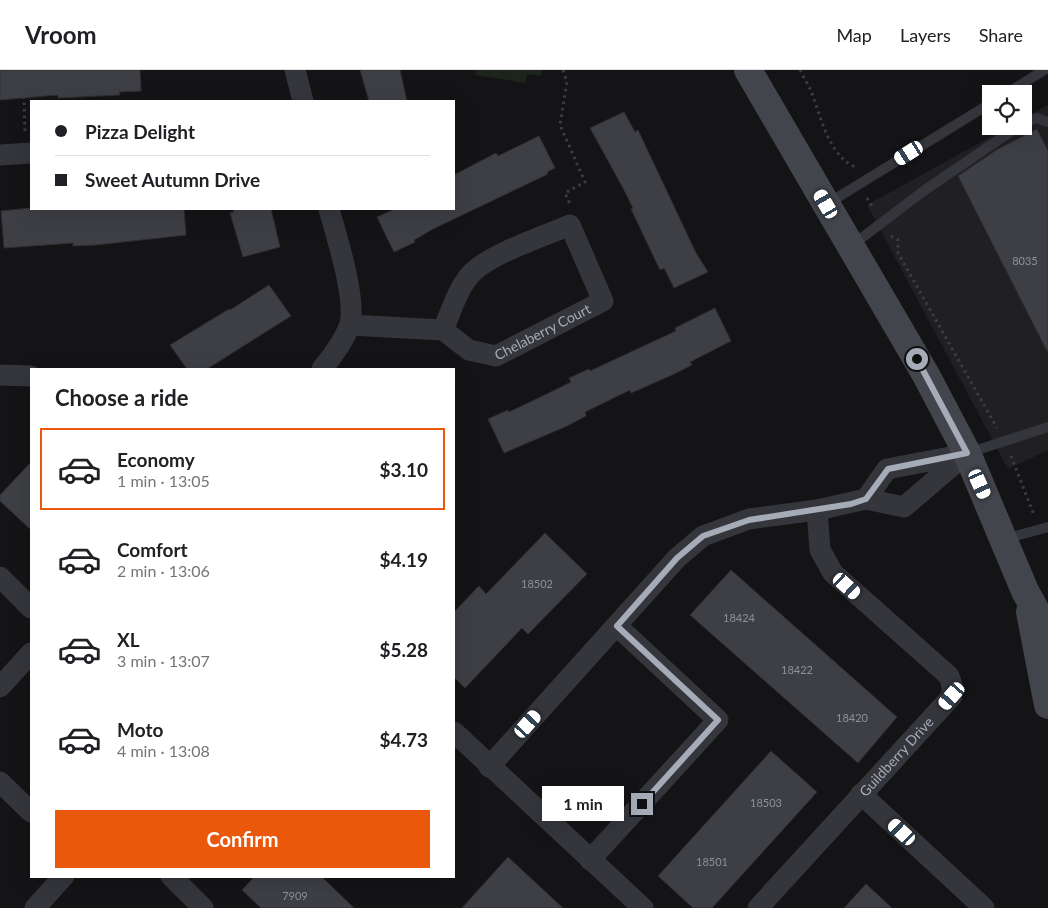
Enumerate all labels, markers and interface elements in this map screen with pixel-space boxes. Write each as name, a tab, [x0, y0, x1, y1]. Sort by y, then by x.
text: Vroom	[25, 20, 97, 49]
text: Map	[836, 24, 872, 46]
text: Layers	[900, 24, 951, 46]
text: Share	[979, 24, 1023, 46]
map controls	[982, 85, 1032, 135]
button: locate	[982, 85, 1032, 135]
text: Pizza Delight	[85, 120, 195, 143]
car	[892, 139, 925, 167]
text: Sweet Autumn Drive	[85, 168, 260, 191]
car	[812, 187, 839, 221]
house number: 8035	[1012, 254, 1038, 267]
street label: Chelaberry Court	[491, 300, 593, 363]
route start	[906, 348, 928, 370]
text: Choose a ride	[55, 384, 189, 411]
icon: car	[57, 447, 102, 492]
text: Economy	[117, 448, 195, 471]
text: $3.10	[379, 458, 428, 481]
car	[967, 467, 992, 501]
text: 1 min · 13:05	[117, 471, 210, 490]
icon: car	[57, 537, 102, 582]
text: Comfort	[117, 538, 188, 561]
text: $4.19	[379, 548, 428, 571]
text: 2 min · 13:06	[117, 561, 210, 580]
car	[830, 570, 863, 602]
house number: 18502	[521, 577, 553, 590]
house number: 18424	[723, 611, 756, 624]
icon: car	[57, 627, 102, 672]
text: XL	[117, 628, 140, 651]
text: $5.28	[379, 638, 428, 661]
text: 3 min · 13:07	[117, 651, 210, 670]
house number: 18422	[781, 663, 813, 676]
car	[936, 680, 967, 712]
car	[512, 708, 543, 740]
house number: 18420	[836, 711, 869, 724]
street label: Guildberry Drive	[855, 713, 937, 800]
icon: car	[57, 717, 102, 762]
text: Moto	[117, 718, 163, 741]
text: $4.73	[379, 728, 428, 751]
text: 4 min · 13:08	[117, 741, 210, 760]
callout: 1 min	[542, 786, 624, 822]
route end	[631, 793, 653, 815]
text: 1 min	[563, 794, 603, 813]
house number: 18503	[750, 796, 782, 809]
button: Confirm	[55, 810, 430, 868]
car	[885, 816, 918, 848]
house number: 18501	[696, 855, 728, 868]
house number: 7909	[282, 889, 308, 902]

